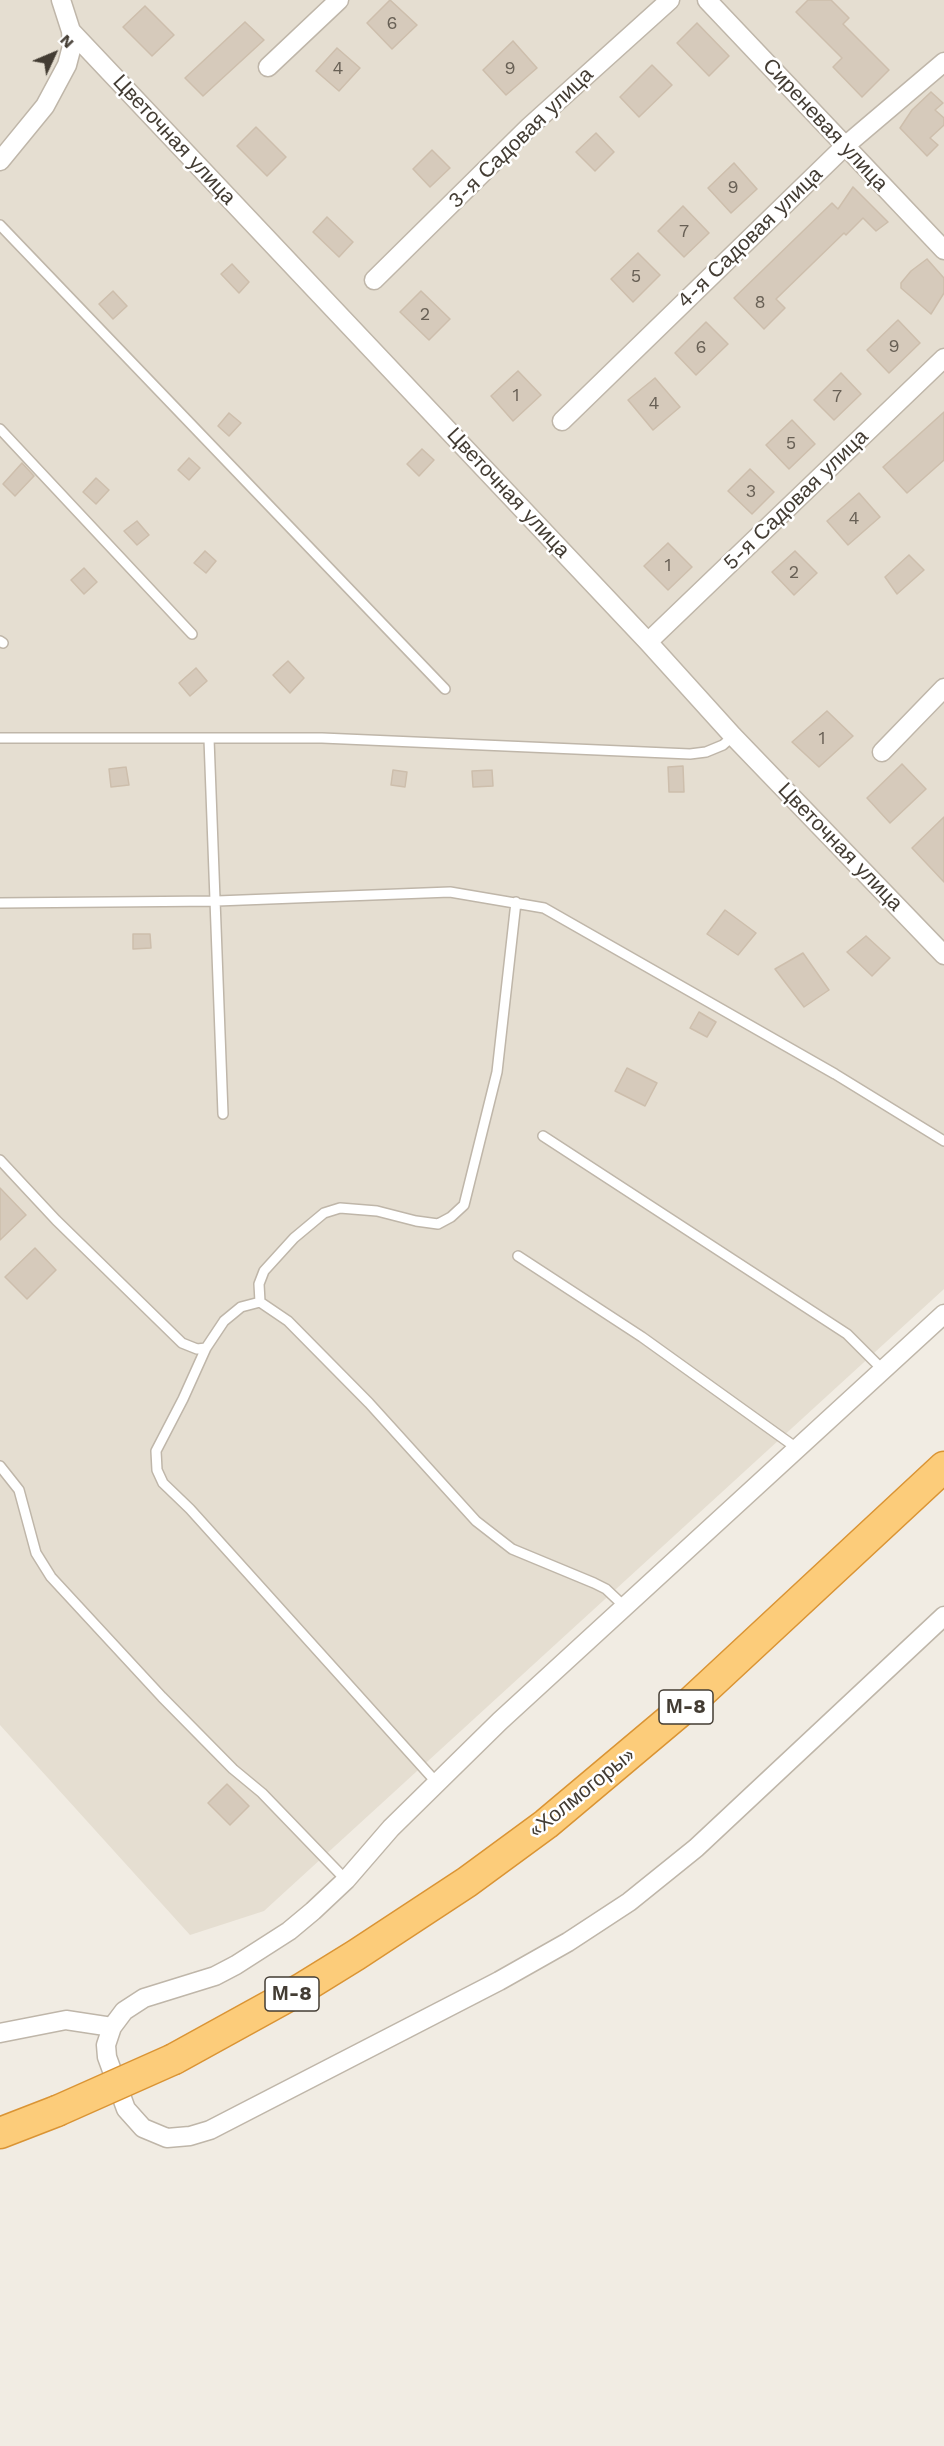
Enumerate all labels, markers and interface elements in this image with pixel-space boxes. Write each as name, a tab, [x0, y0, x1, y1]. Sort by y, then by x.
house number: 6	[387, 13, 397, 35]
north arrow	[24, 24, 84, 84]
text: N	[56, 30, 78, 52]
street label: Сиреневая улица	[757, 53, 893, 197]
house number: 4	[333, 58, 343, 80]
house number: 9	[504, 58, 516, 80]
street label: 3-я Садовая улица	[443, 62, 599, 214]
street label: Цветочная улица	[107, 70, 241, 210]
street label: 4-я Садовая улица	[672, 162, 828, 314]
house number: 9	[727, 177, 739, 199]
house number: 7	[679, 221, 689, 243]
house number: 5	[631, 266, 641, 288]
house number: 8	[754, 292, 766, 314]
house number: 2	[420, 304, 430, 326]
house number: 9	[888, 336, 900, 358]
house number: 6	[696, 337, 706, 359]
house number: 1	[512, 385, 520, 407]
house number: 7	[832, 386, 842, 408]
house number: 4	[649, 393, 659, 415]
street label: Цветочная улица	[441, 423, 575, 563]
street label: 5-я Садовая улица	[718, 424, 874, 576]
house number: 5	[786, 433, 796, 455]
house number: 3	[746, 481, 756, 503]
house number: 4	[849, 508, 859, 530]
house number: 1	[664, 555, 672, 577]
house number: 2	[789, 562, 799, 584]
house number: 1	[818, 728, 826, 750]
street label: Цветочная улица	[772, 778, 908, 916]
road number: М-8	[659, 1690, 713, 1724]
street label: «Холмогоры»	[524, 1742, 640, 1844]
road number: М-8	[265, 1977, 319, 2011]

